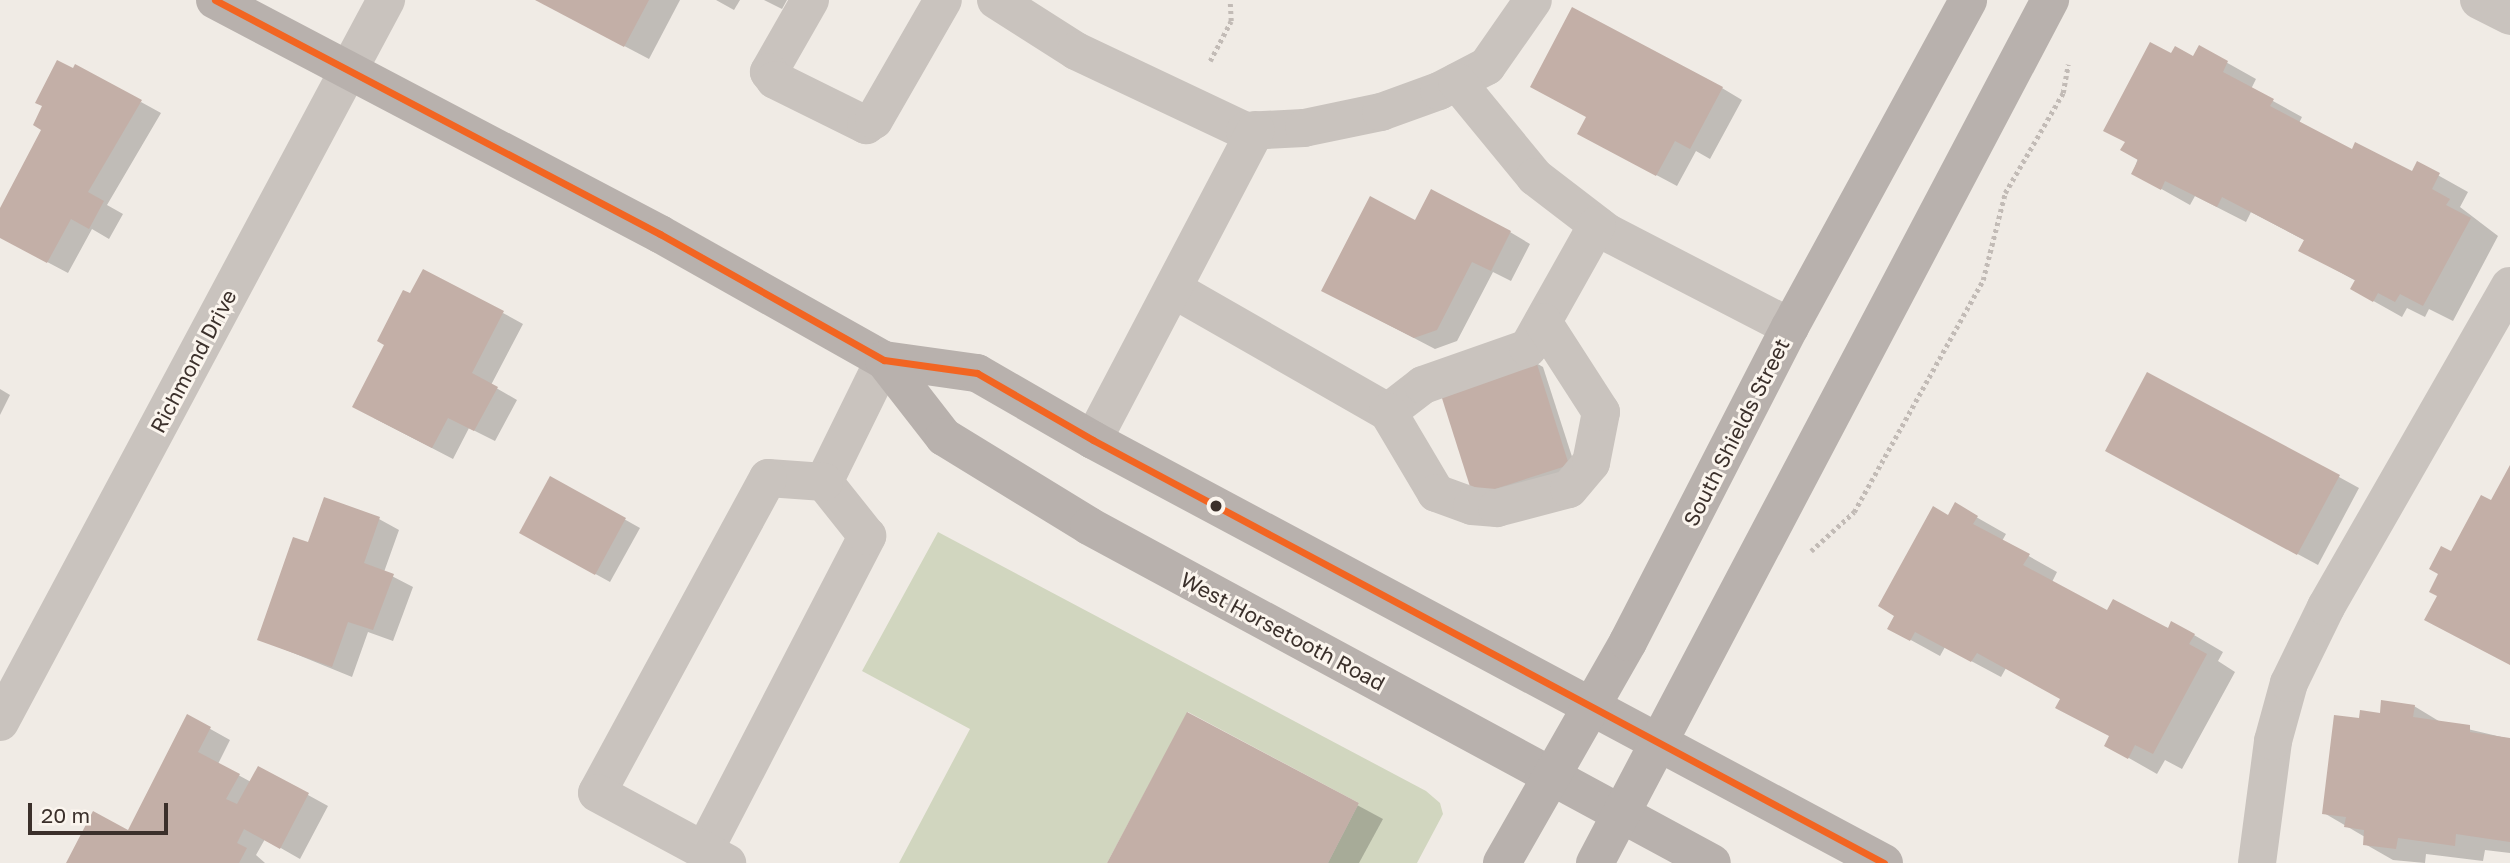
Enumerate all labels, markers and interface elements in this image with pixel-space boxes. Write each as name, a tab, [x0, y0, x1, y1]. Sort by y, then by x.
street label: Richmond Drive	[145, 285, 241, 437]
street label: South Shields Street	[1678, 334, 1794, 530]
unlabelled marker	[1209, 499, 1223, 513]
street label: West Horsetooth Road	[1176, 566, 1390, 696]
scale bar	[32, 790, 172, 834]
text: 20 m	[41, 802, 90, 828]

